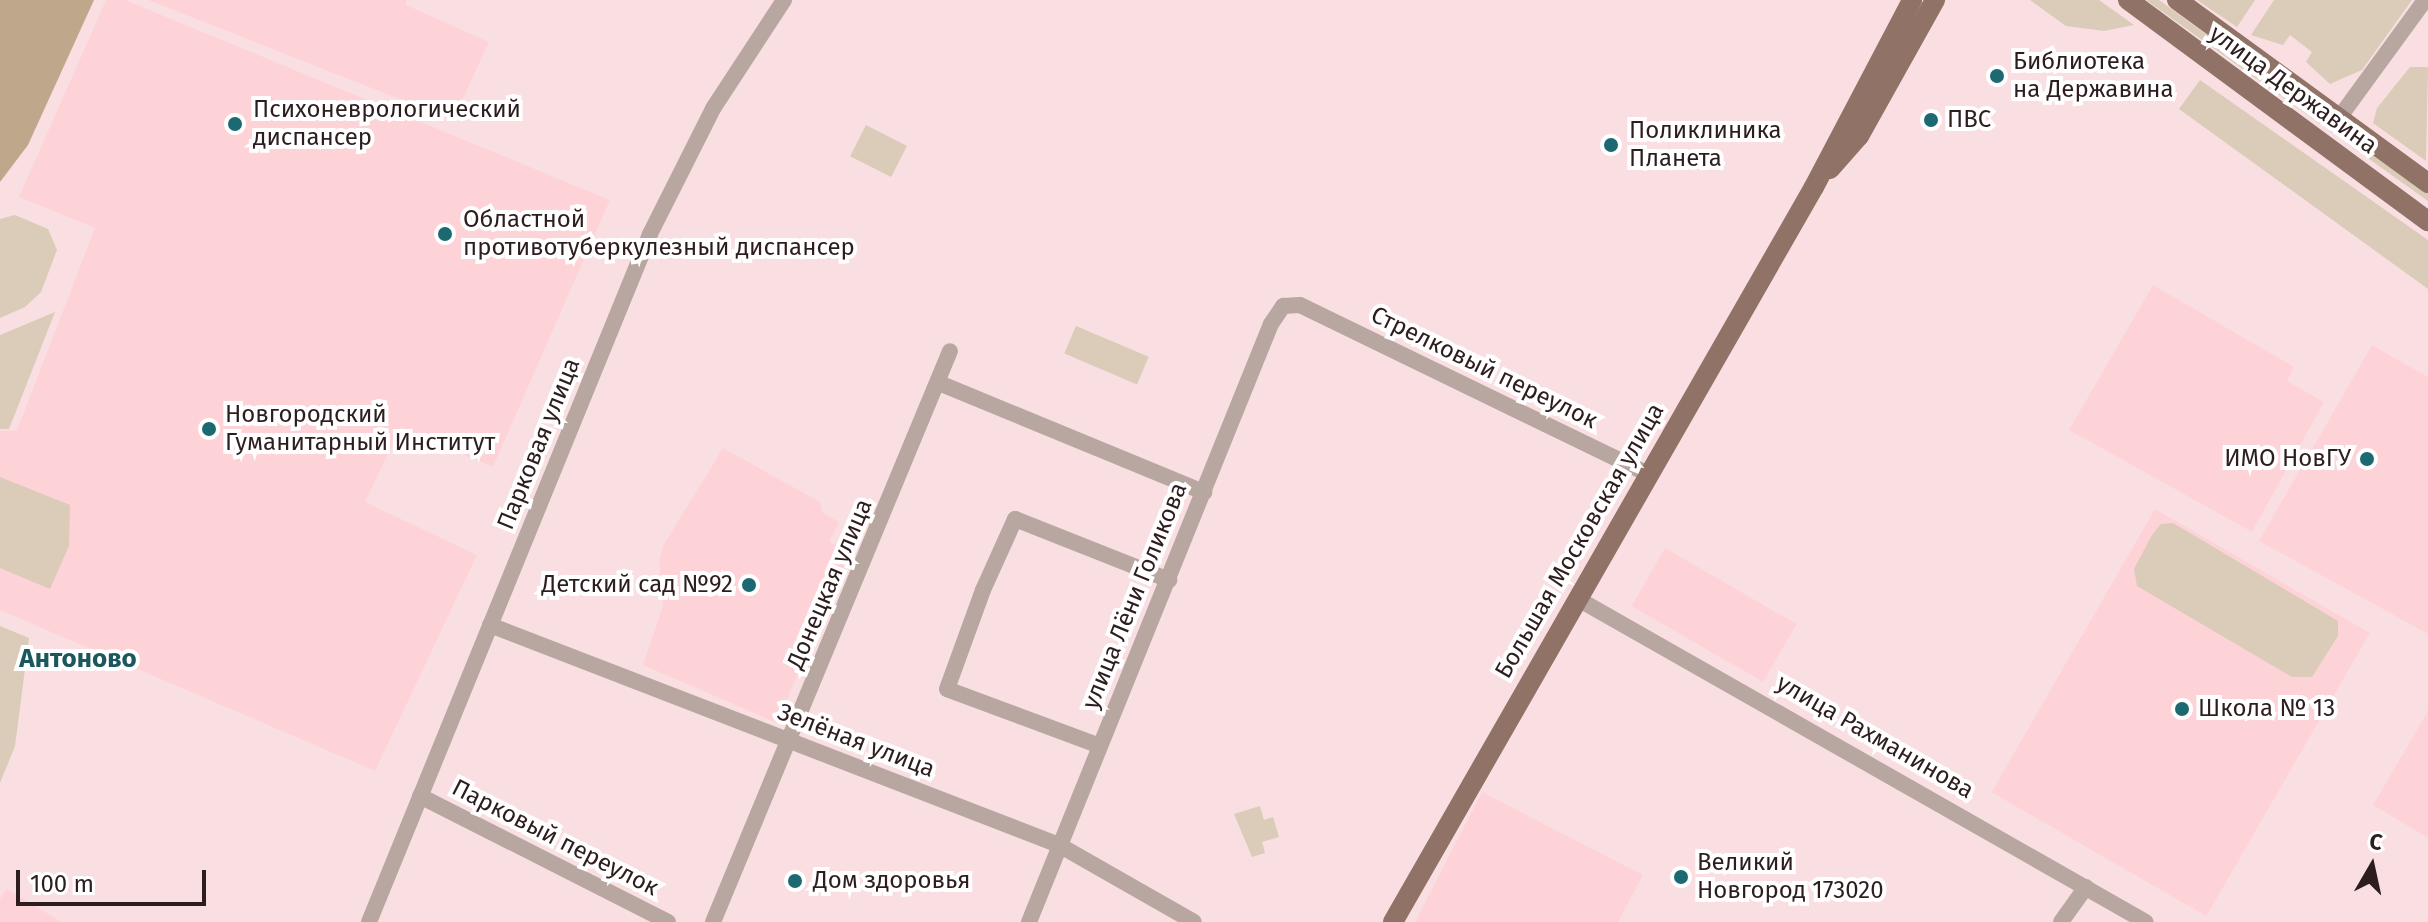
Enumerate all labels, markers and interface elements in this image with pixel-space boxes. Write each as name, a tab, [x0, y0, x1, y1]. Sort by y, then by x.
street label: улица Державина	[2204, 20, 2382, 160]
place label: Библиотека на Державина	[2013, 48, 2174, 104]
marker: Библиотека на Державина	[1988, 67, 2006, 85]
place label: Психоневрологический диспансер	[253, 96, 521, 152]
place label: ПВС	[1947, 106, 1991, 134]
marker: ПВС	[1922, 111, 1940, 129]
marker: Психоневрологический диспансер	[224, 113, 246, 135]
place label: Поликлиника Планета	[1629, 117, 1782, 173]
marker: Поликлиника Планета	[1600, 134, 1622, 156]
place label: Областной противотуберкулезный диспансер	[463, 206, 855, 262]
marker: Областной противотуберкулезный диспансер	[434, 223, 456, 245]
street label: Стрелковый переулок	[1366, 301, 1602, 435]
street label: Парковая улица	[491, 354, 587, 534]
street label: Большая Московская улица	[1489, 398, 1671, 684]
place label: Новгородский Гуманитарный Институт	[225, 401, 495, 457]
marker: Новгородский Гуманитарный Институт	[200, 420, 218, 438]
place label: ИМО НовГУ	[2224, 445, 2351, 473]
marker: ИМО НовГУ	[2358, 450, 2376, 468]
street label: улица Лёни Голикова	[1076, 479, 1194, 713]
street label: Донецкая улица	[781, 495, 879, 673]
place label: Детский сад №92	[542, 571, 733, 599]
marker: Детский сад №92	[740, 576, 758, 594]
district label: Антоново	[19, 643, 137, 675]
street label: улица Рахманинова	[1771, 669, 1979, 805]
place label: Школа № 13	[2198, 695, 2335, 723]
street label: Зелёная улица	[773, 698, 939, 784]
marker: Школа № 13	[2173, 700, 2191, 718]
street label: Парковый переулок	[447, 773, 663, 903]
north arrow	[2332, 826, 2412, 906]
text: С	[2367, 827, 2384, 856]
place label: Великий Новгород 173020	[1697, 849, 1884, 905]
scale bar	[20, 854, 210, 904]
place label: Дом здоровья	[813, 867, 971, 895]
marker: Великий Новгород 173020	[1672, 868, 1690, 886]
text: 100 m	[30, 870, 94, 898]
marker: Дом здоровья	[784, 870, 806, 892]

